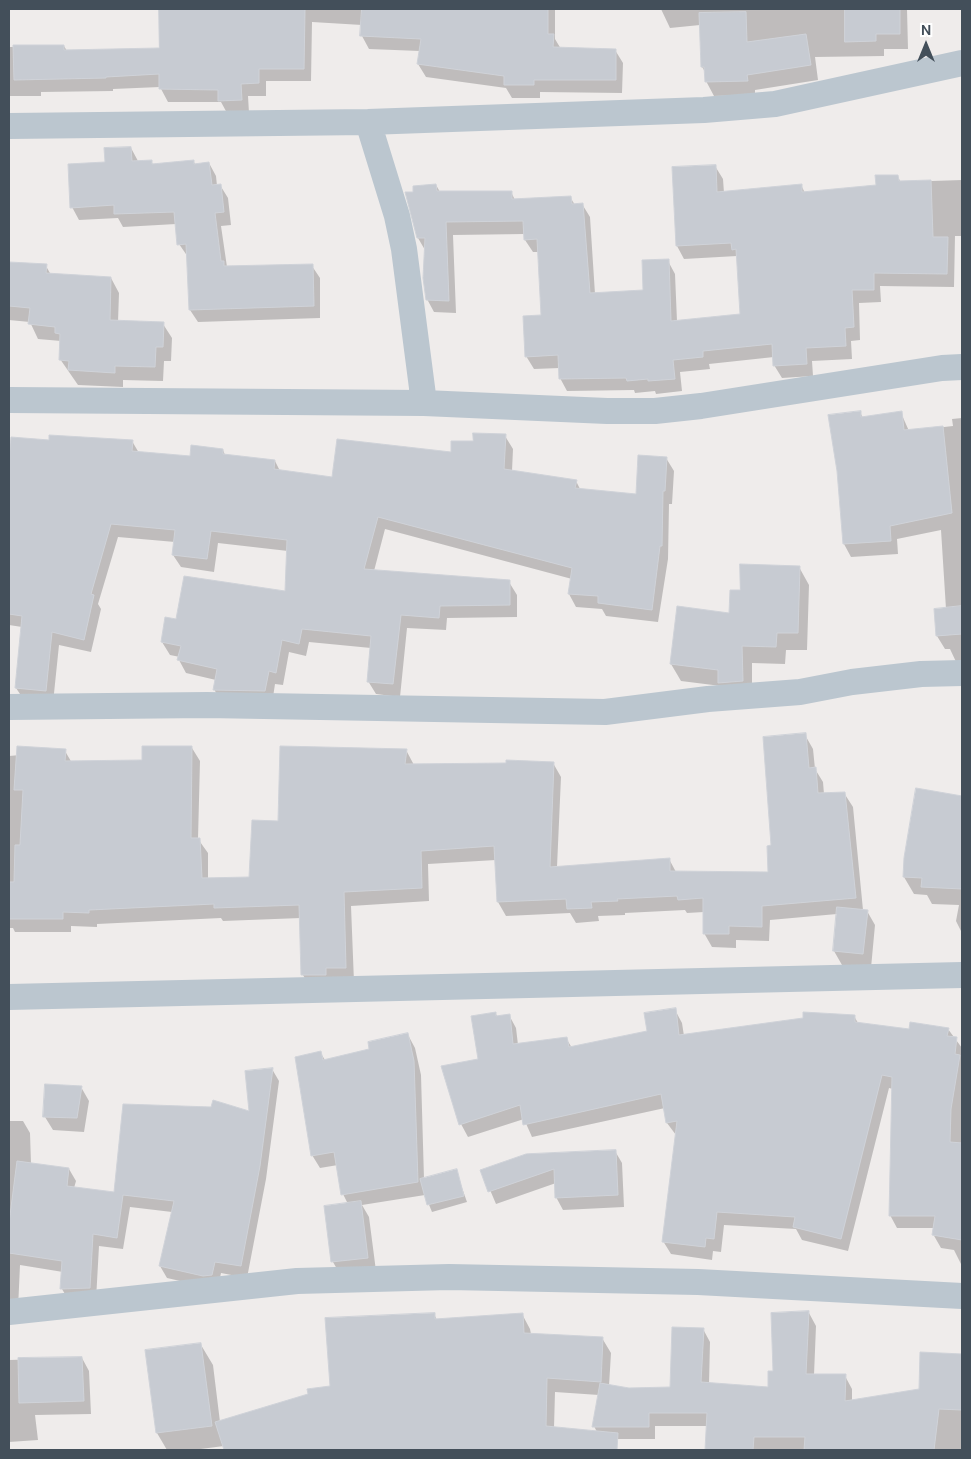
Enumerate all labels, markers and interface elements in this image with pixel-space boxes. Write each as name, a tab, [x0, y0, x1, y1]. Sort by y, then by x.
north arrow	[901, 20, 951, 70]
text: N	[921, 21, 931, 39]

